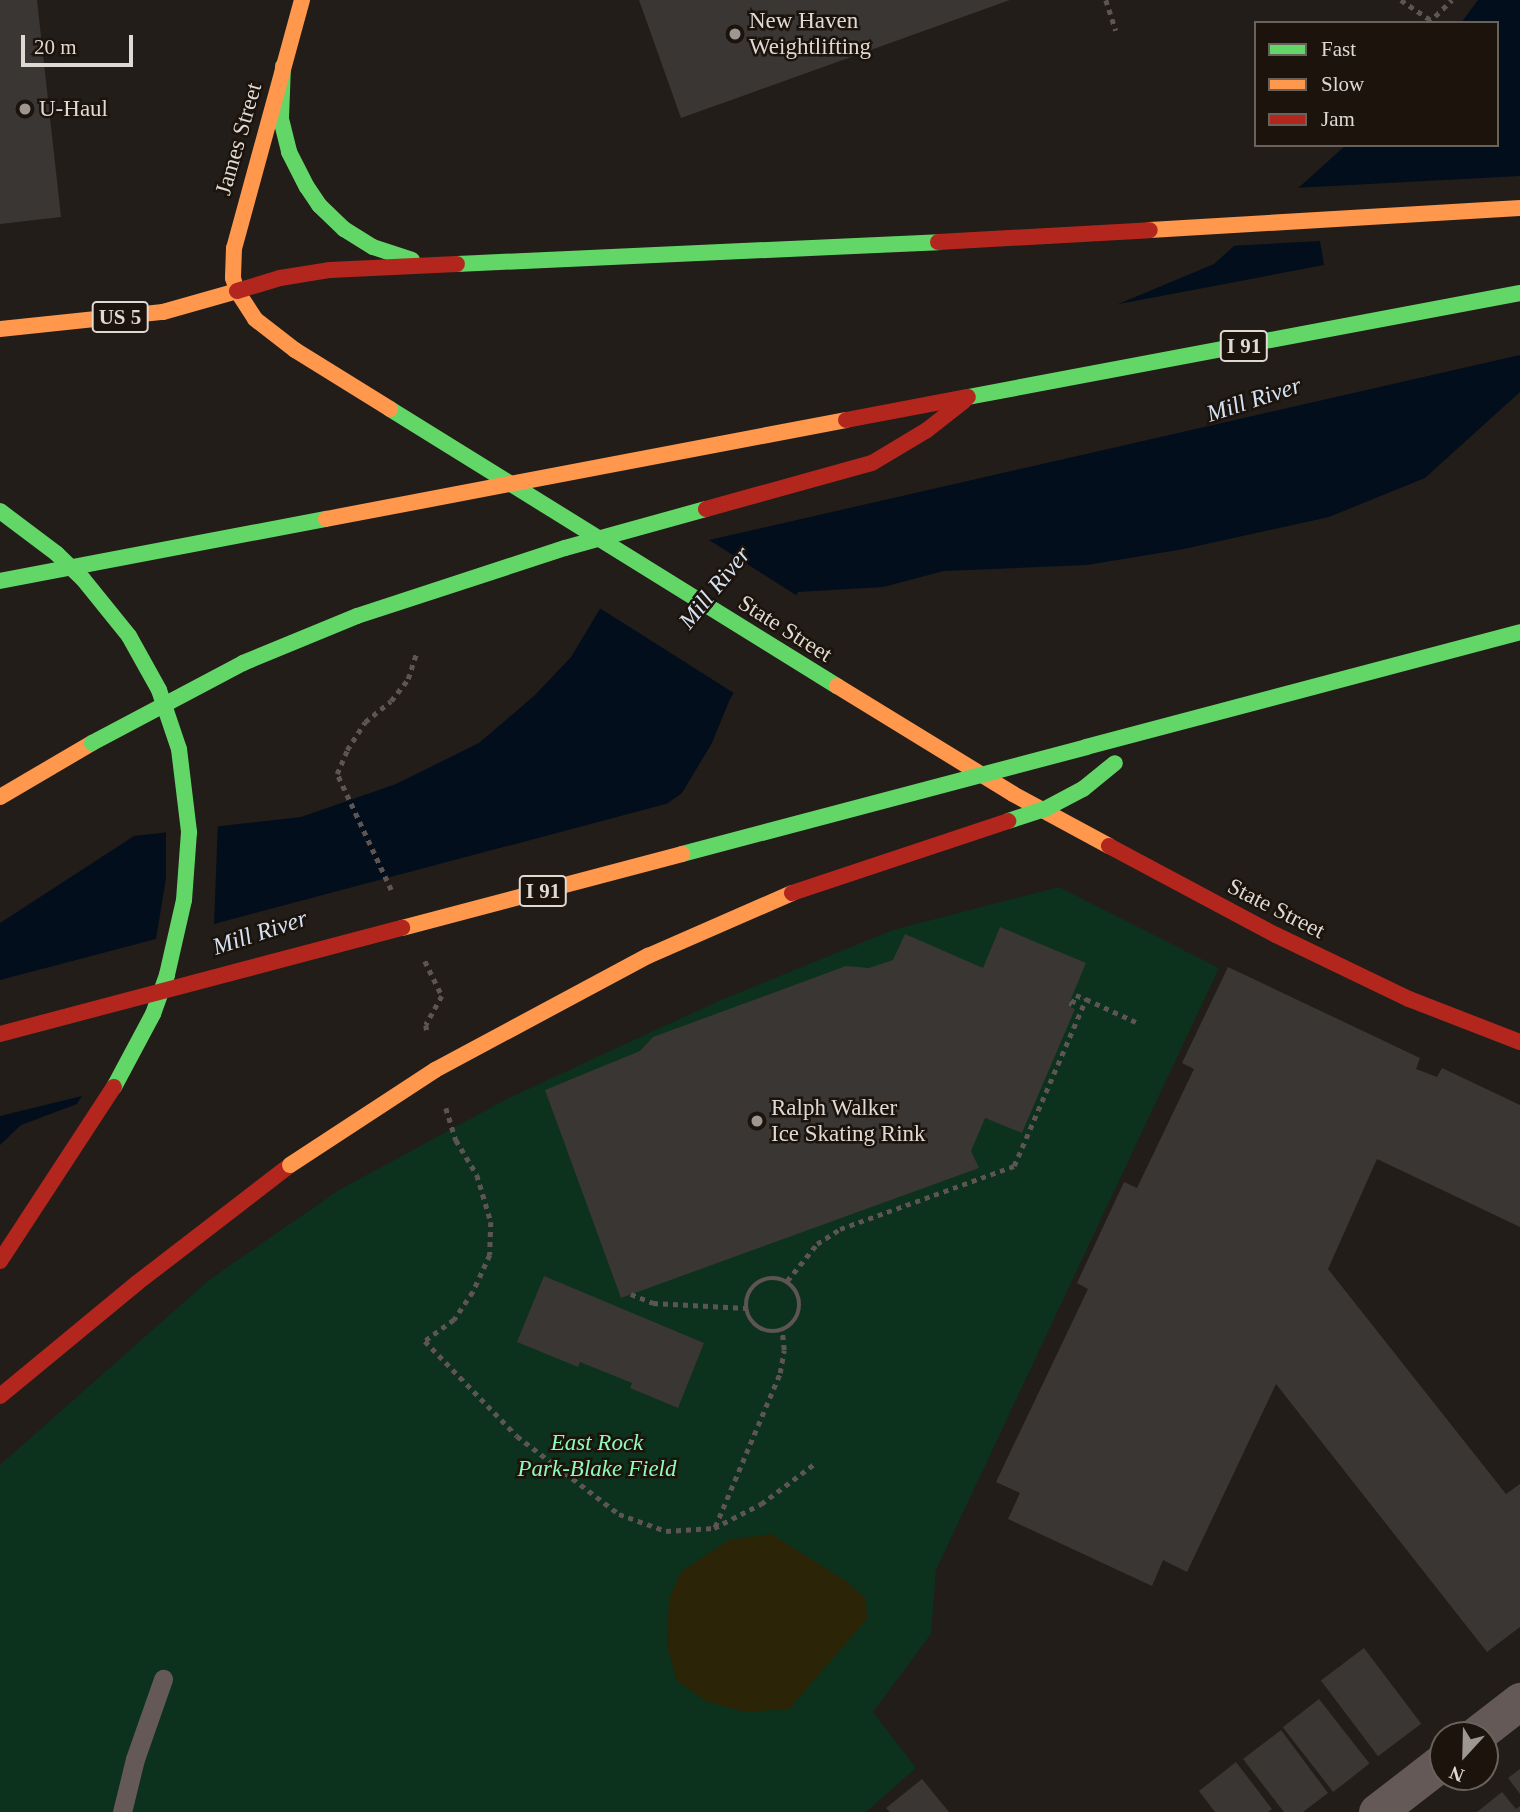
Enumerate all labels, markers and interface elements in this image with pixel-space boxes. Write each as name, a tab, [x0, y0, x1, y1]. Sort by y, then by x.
place label: New Haven Weightlifting	[749, 7, 871, 61]
scale bar	[24, 21, 136, 65]
legend	[1254, 21, 1499, 147]
marker: New Haven Weightlifting	[727, 26, 743, 42]
text: 20 m	[34, 35, 77, 59]
text: Fast	[1321, 37, 1356, 61]
text: Slow	[1321, 72, 1364, 96]
street label: James Street	[210, 80, 268, 198]
place label: U-Haul	[39, 95, 108, 123]
marker: U-Haul	[17, 101, 33, 117]
text: Jam	[1321, 107, 1355, 131]
road number: US 5	[90, 300, 150, 334]
road number: I 91	[1220, 328, 1268, 364]
water label: Mill River	[1203, 371, 1305, 429]
water label: Mill River	[673, 541, 757, 635]
street label: State Street	[733, 589, 837, 669]
street label: State Street	[1223, 873, 1329, 945]
road number: I 91	[518, 874, 568, 908]
water label: Mill River	[209, 904, 311, 962]
place label: Ralph Walker Ice Skating Rink	[771, 1094, 926, 1148]
marker: Ralph Walker Ice Skating Rink	[749, 1113, 765, 1129]
park label: East Rock Park-Blake Field	[517, 1429, 677, 1483]
north arrow	[1429, 1721, 1499, 1791]
text: N	[1446, 1762, 1467, 1786]

